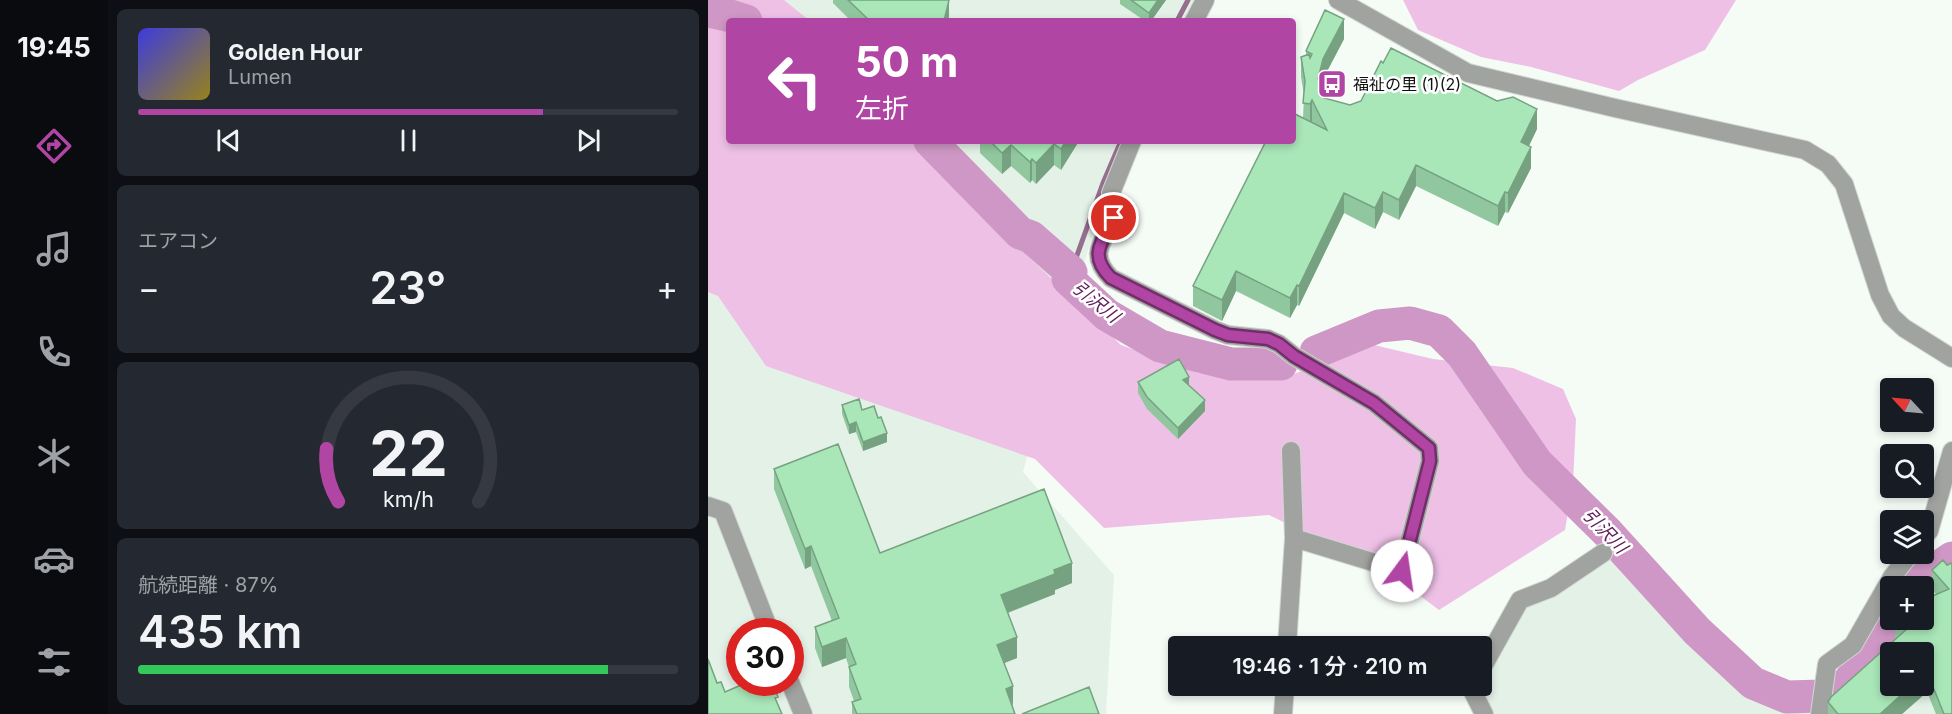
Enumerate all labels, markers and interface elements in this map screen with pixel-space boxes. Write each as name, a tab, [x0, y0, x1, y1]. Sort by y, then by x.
text: 19:45	[17, 31, 91, 64]
text: 50 m	[855, 36, 958, 87]
text: Golden Hour	[228, 39, 362, 65]
icon: left	[756, 42, 834, 120]
text: Lumen	[228, 65, 292, 89]
bus stop icon: 福祉の里 (1)(2)	[1316, 68, 1348, 100]
place label: 福祉の里 (1)(2)	[1353, 74, 1461, 94]
text: 左折	[855, 92, 909, 125]
icon: previous	[212, 124, 245, 157]
icon: pause	[392, 124, 425, 157]
icon: next	[572, 124, 605, 157]
icon: directions	[33, 125, 75, 167]
pin	[1088, 192, 1139, 243]
icon: arrive	[1097, 201, 1130, 234]
icon: music	[33, 228, 75, 270]
text: エアコン	[138, 229, 218, 253]
text: 23°	[370, 260, 446, 315]
text: −	[138, 268, 160, 308]
text: +	[656, 268, 678, 308]
water label: 引沢川	[1069, 276, 1125, 328]
icon: phone	[33, 331, 75, 373]
north arrow	[1880, 378, 1934, 432]
map controls	[1880, 378, 1934, 696]
text: 22	[369, 416, 447, 491]
icon: climate	[33, 435, 75, 477]
button: search	[1880, 444, 1934, 498]
text: km/h	[383, 487, 433, 513]
water label: 引沢川	[1579, 504, 1633, 559]
button: layers	[1880, 510, 1934, 564]
icon: car	[33, 538, 75, 580]
position arrow	[1370, 539, 1434, 603]
text: 航続距離 · 87%	[138, 573, 278, 597]
button: +	[1880, 576, 1934, 630]
text: 435 km	[138, 604, 302, 659]
speed limit sign: 30	[726, 618, 804, 696]
icon: filters	[33, 641, 75, 683]
button: −	[1880, 642, 1934, 696]
text: 19:46 · 1 分 · 210 m	[1232, 653, 1428, 679]

